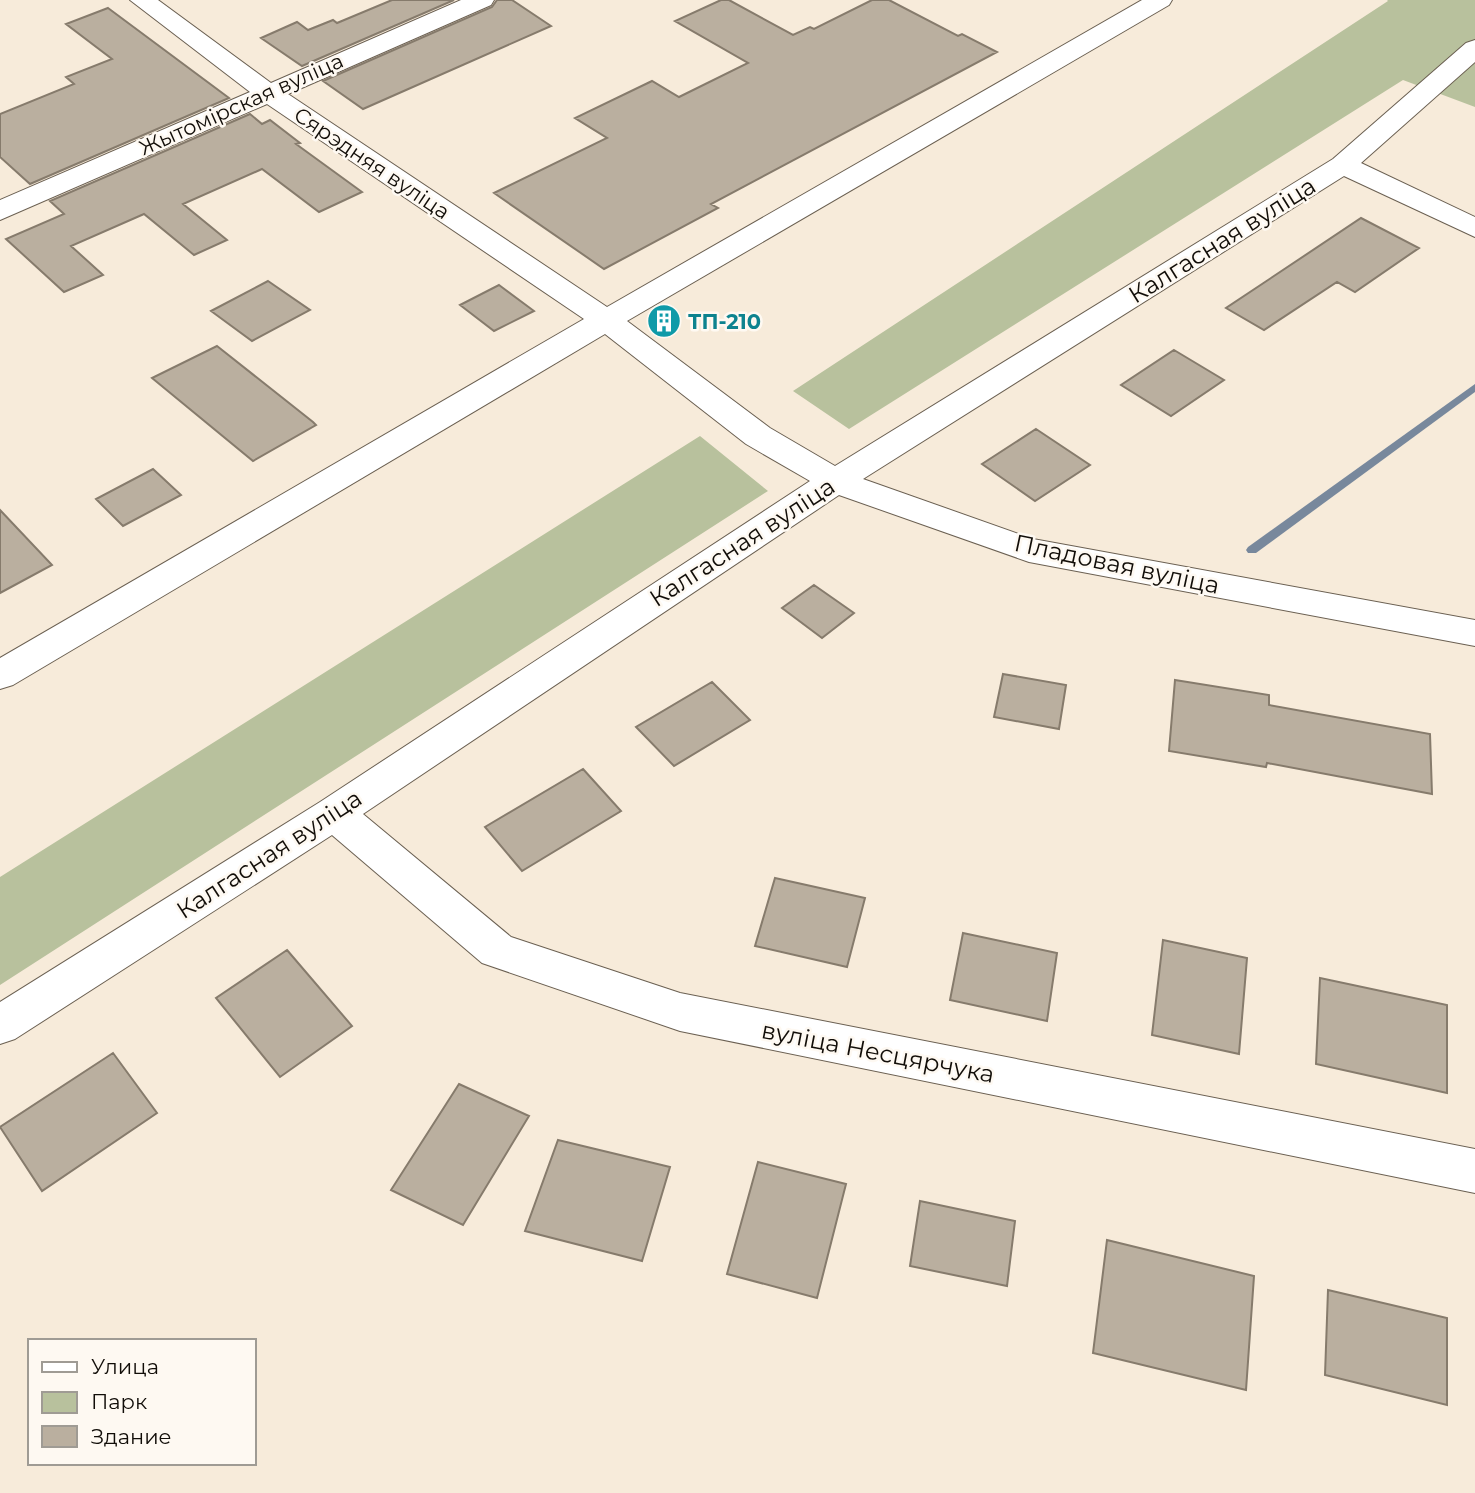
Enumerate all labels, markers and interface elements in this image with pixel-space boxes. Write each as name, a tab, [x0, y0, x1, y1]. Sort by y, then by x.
street label: Жытомірская вуліца	[135, 48, 347, 160]
street label: Сярэдняя вуліца	[290, 102, 454, 224]
street label: Калгасная вуліца	[1123, 171, 1321, 309]
building icon: ТП-210	[645, 302, 683, 340]
place label: ТП-210	[688, 309, 761, 334]
street label: Калгасная вуліца	[644, 471, 840, 613]
street label: Пладовая вуліца	[1012, 528, 1222, 600]
street label: Калгасная вуліца	[171, 783, 367, 925]
street label: вуліца Несцярчука	[759, 1015, 997, 1089]
legend	[28, 1339, 256, 1465]
text: Улица	[91, 1354, 159, 1379]
text: Парк	[91, 1389, 147, 1414]
text: Здание	[91, 1424, 172, 1449]

